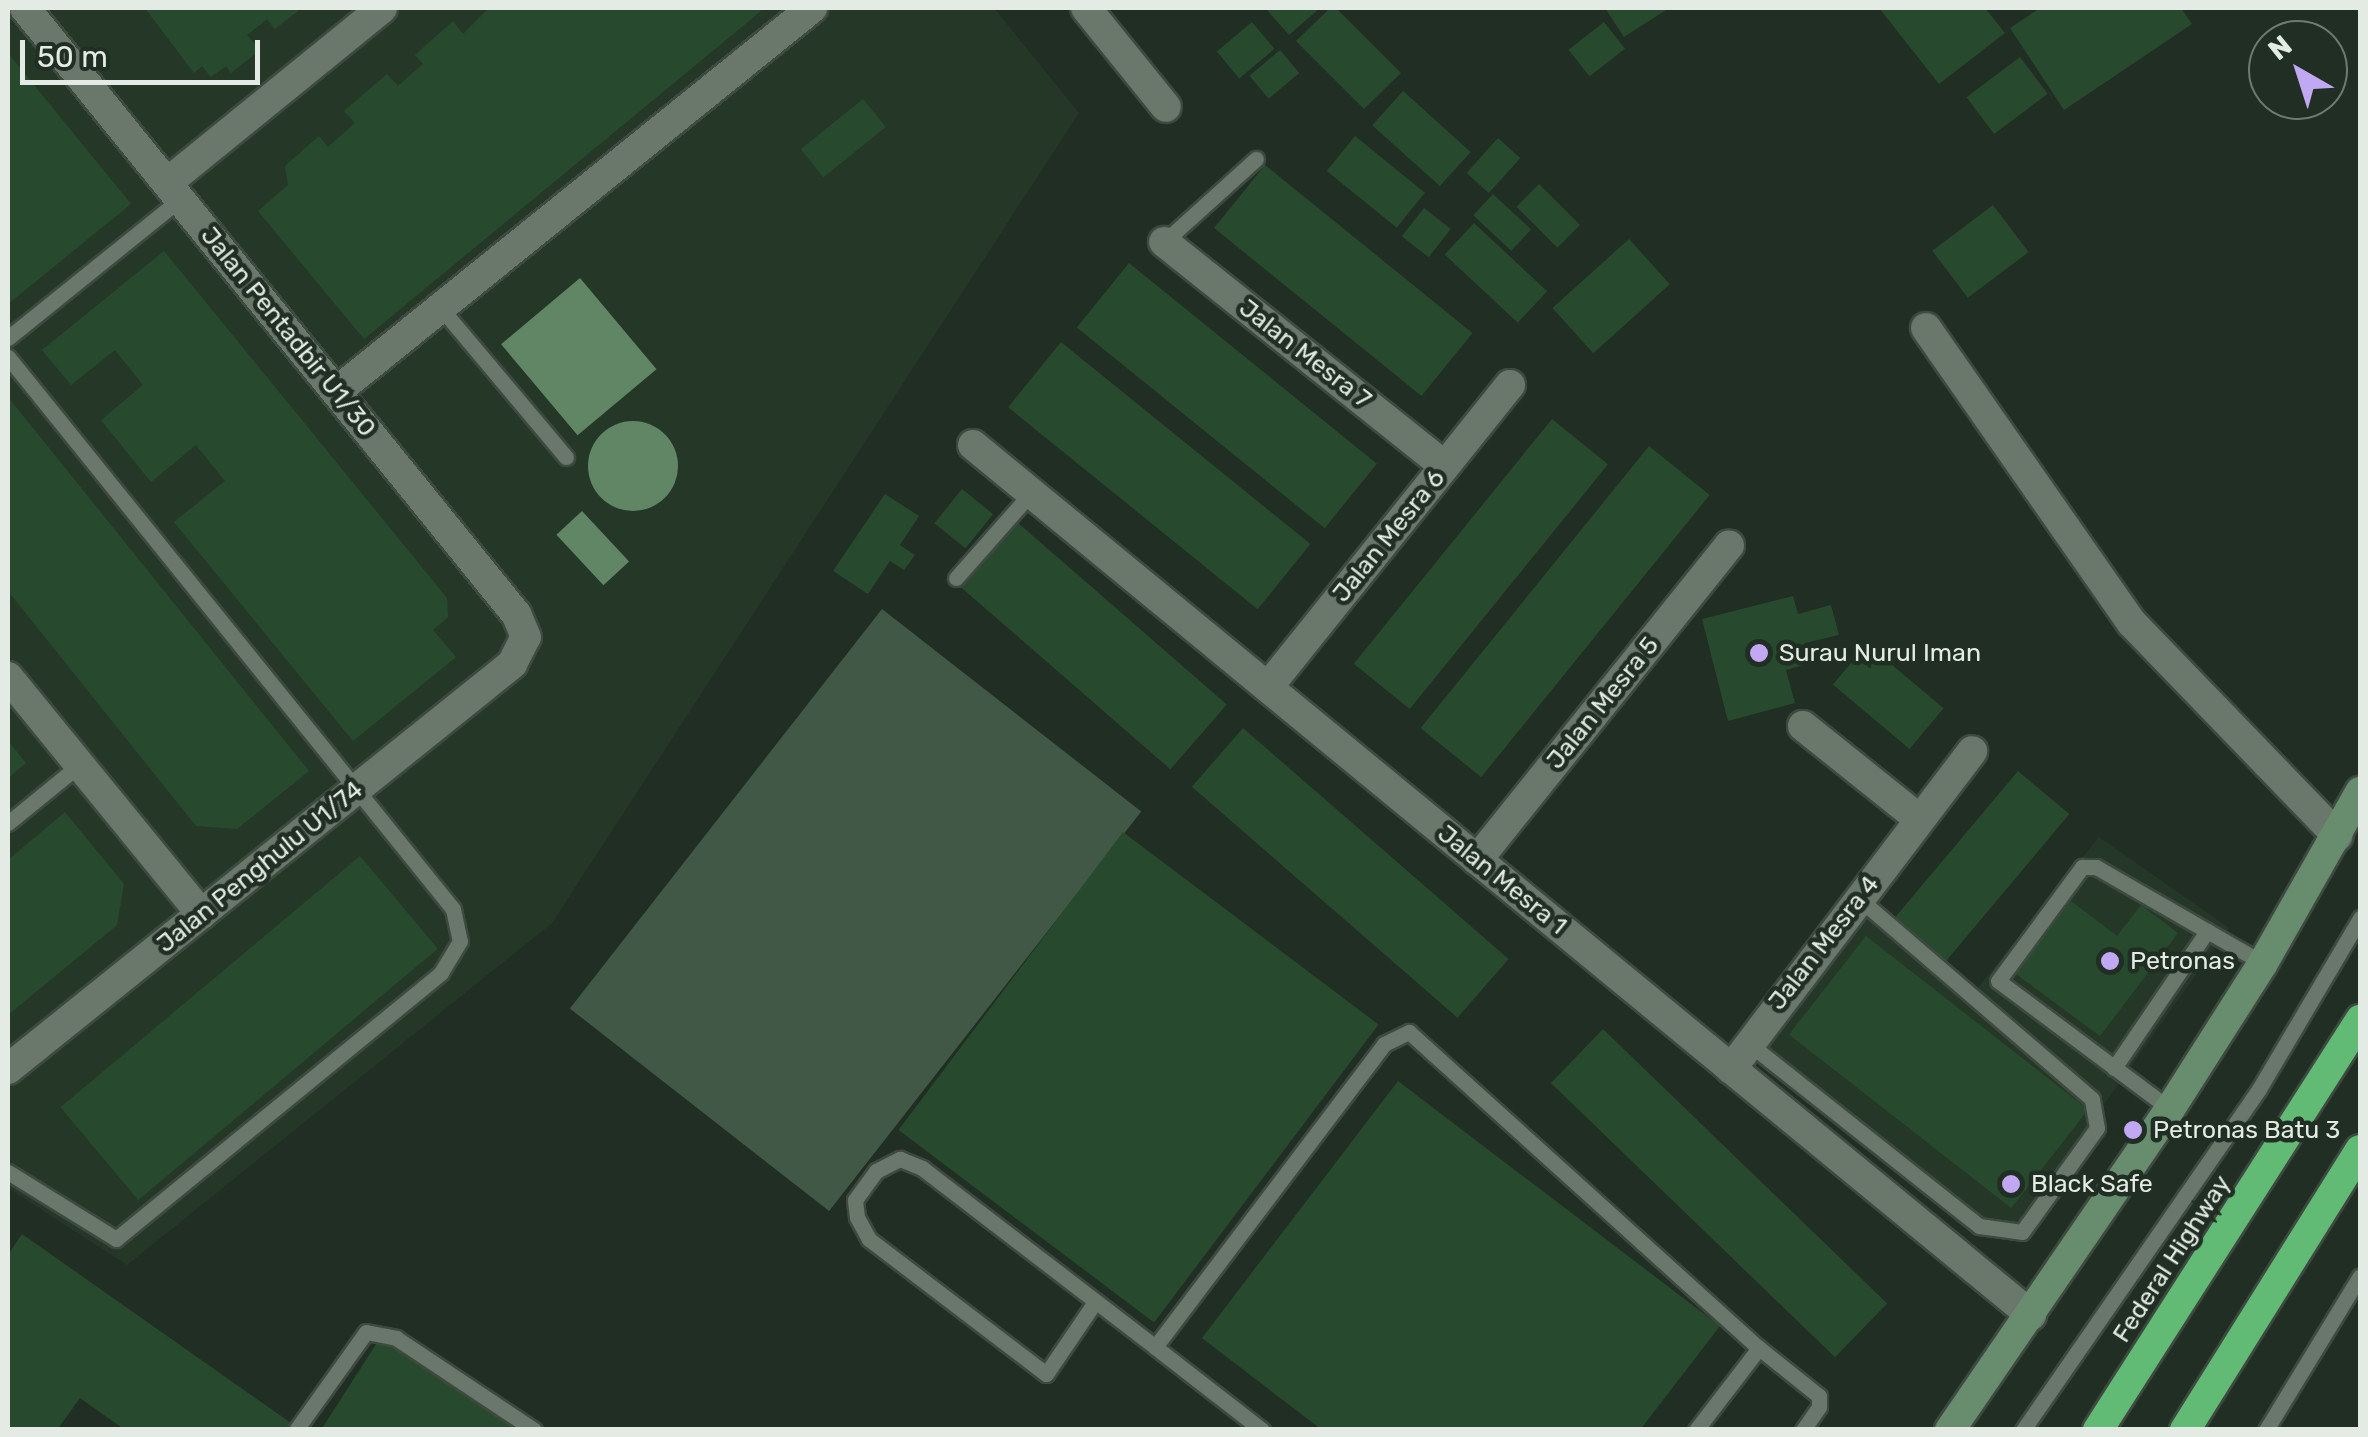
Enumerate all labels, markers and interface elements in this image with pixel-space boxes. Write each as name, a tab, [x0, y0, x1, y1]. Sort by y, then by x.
scale bar	[25, 20, 265, 82]
north arrow	[2248, 20, 2348, 120]
text: N	[2262, 29, 2298, 67]
text: 50 m	[37, 39, 108, 75]
street label: Jalan Pentadbir U1/30	[194, 221, 382, 443]
street label: Jalan Mesra 7	[1233, 293, 1377, 415]
street label: Jalan Mesra 6	[1326, 464, 1452, 608]
street label: Jalan Mesra 5	[1541, 631, 1665, 775]
place label: Surau Nurul Iman	[1779, 638, 1981, 668]
marker: Surau Nurul Iman	[1748, 642, 1770, 664]
street label: Jalan Penghulu U1/74	[151, 775, 369, 959]
street label: Jalan Mesra 1	[1431, 819, 1573, 941]
street label: Jalan Mesra 4	[1762, 870, 1886, 1016]
place label: Petronas	[2130, 946, 2235, 976]
marker: Petronas	[2099, 950, 2121, 972]
place label: Petronas Batu 3	[2153, 1115, 2340, 1145]
marker: Petronas Batu 3	[2122, 1119, 2144, 1141]
place label: Black Safe	[2031, 1169, 2153, 1199]
street label: Federal Highway	[2107, 1170, 2237, 1348]
marker: Black Safe	[2000, 1173, 2022, 1195]

